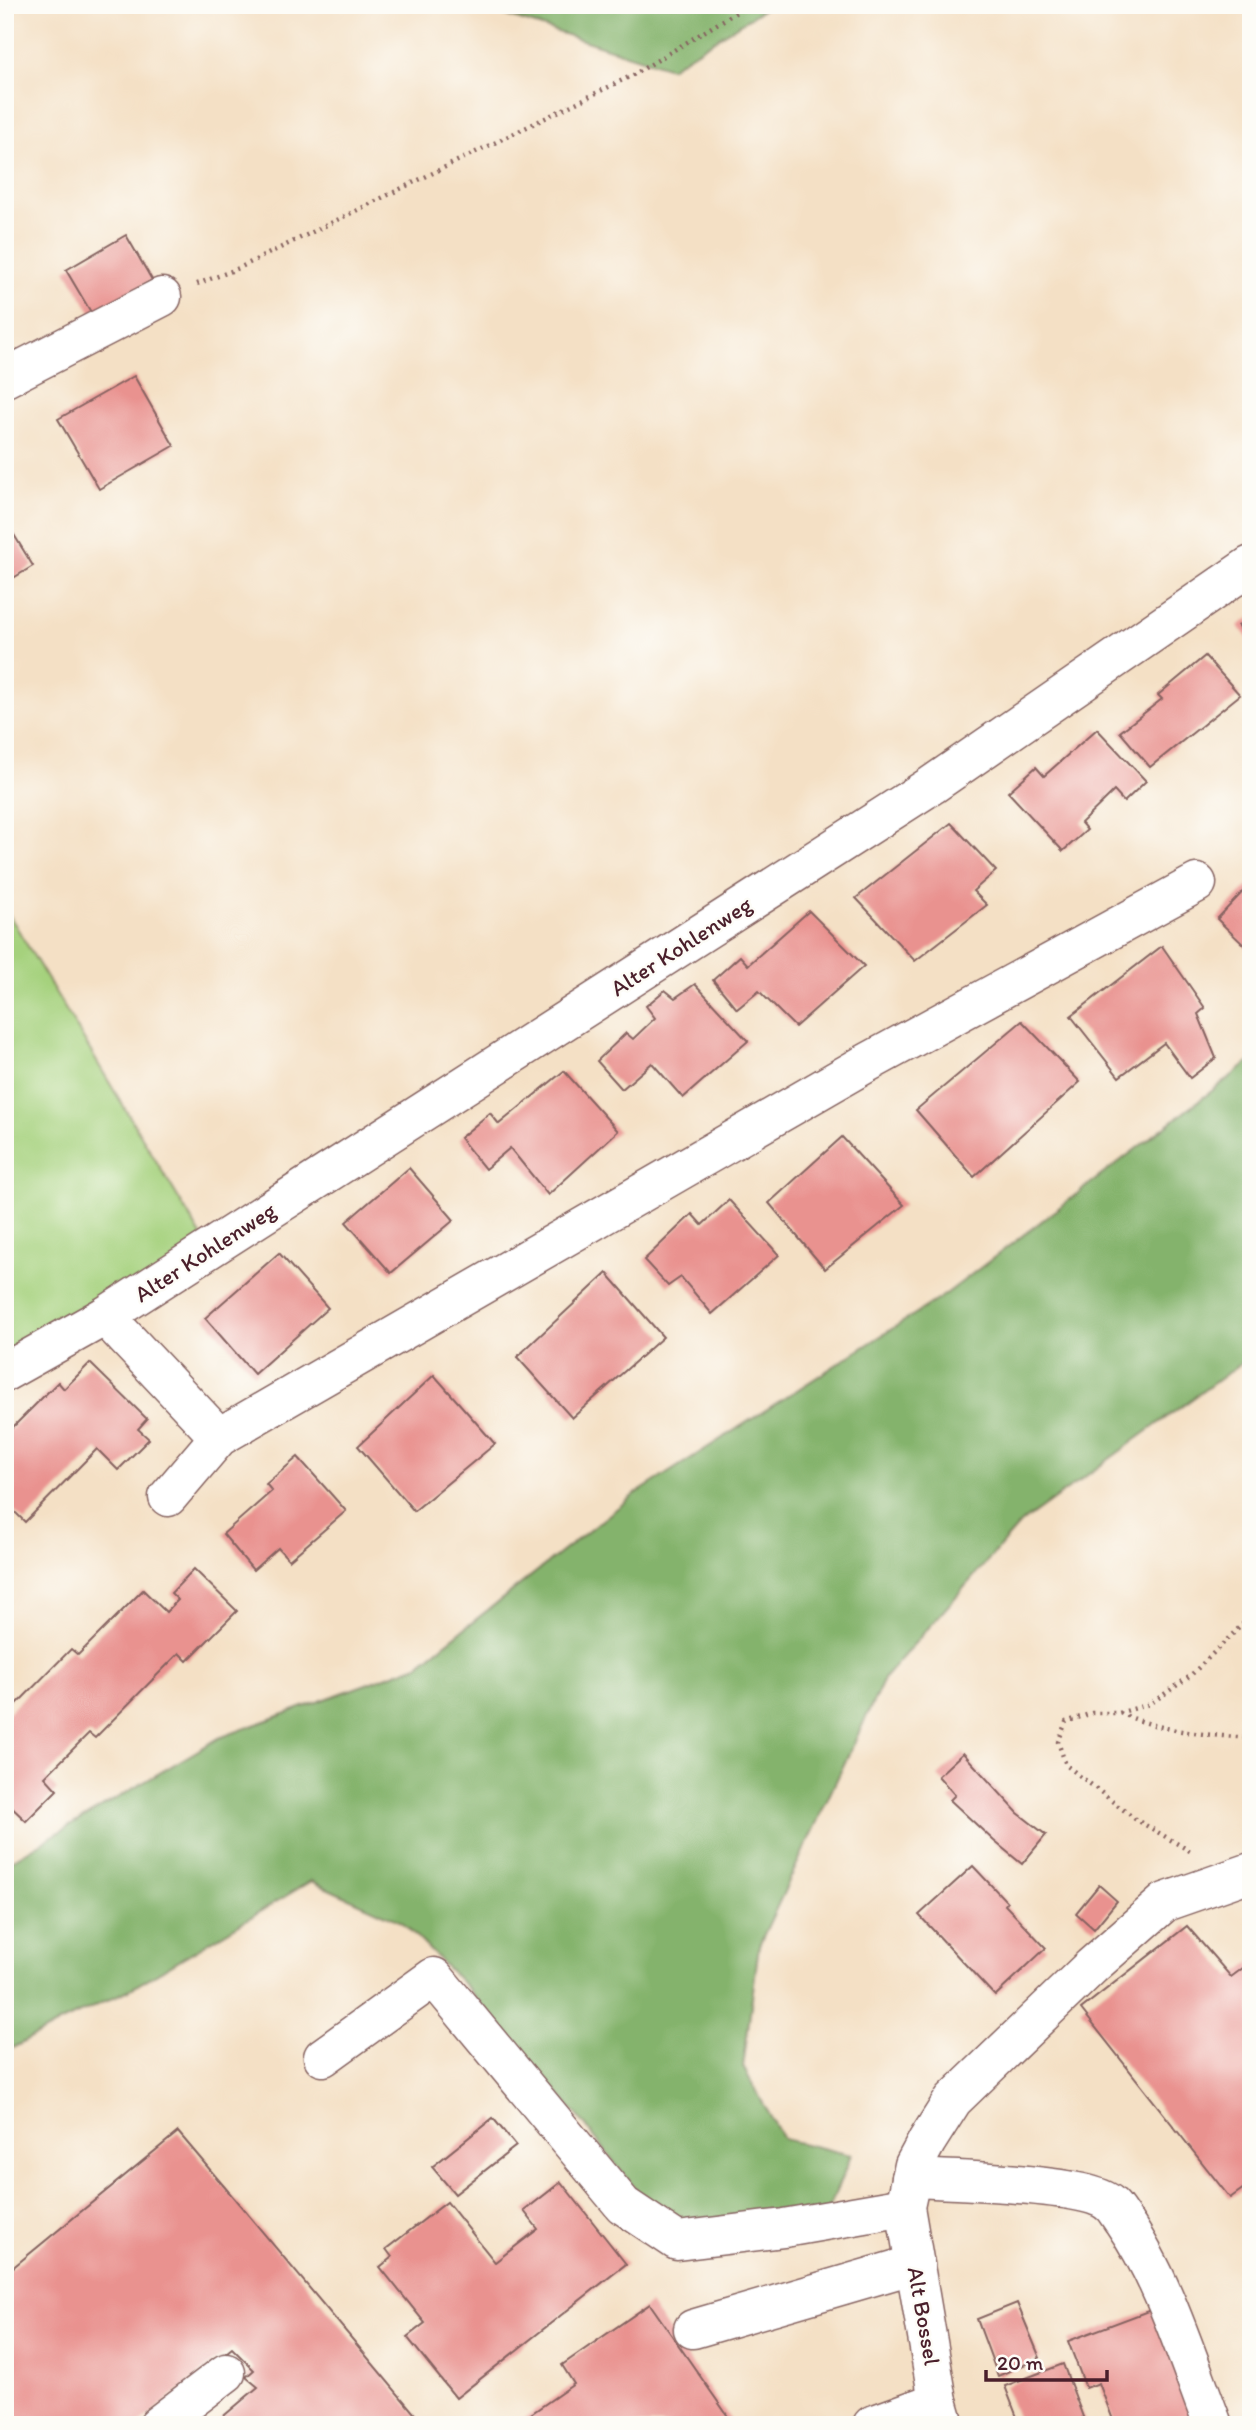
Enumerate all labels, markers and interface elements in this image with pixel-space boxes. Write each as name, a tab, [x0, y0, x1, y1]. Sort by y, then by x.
street label: Alter Kohlenweg	[605, 890, 757, 1002]
street label: Alter Kohlenweg	[129, 1196, 281, 1308]
street label: Alt Bossel	[902, 2264, 947, 2368]
scale bar	[986, 2339, 1107, 2383]
text: 20 m	[997, 2350, 1044, 2375]

